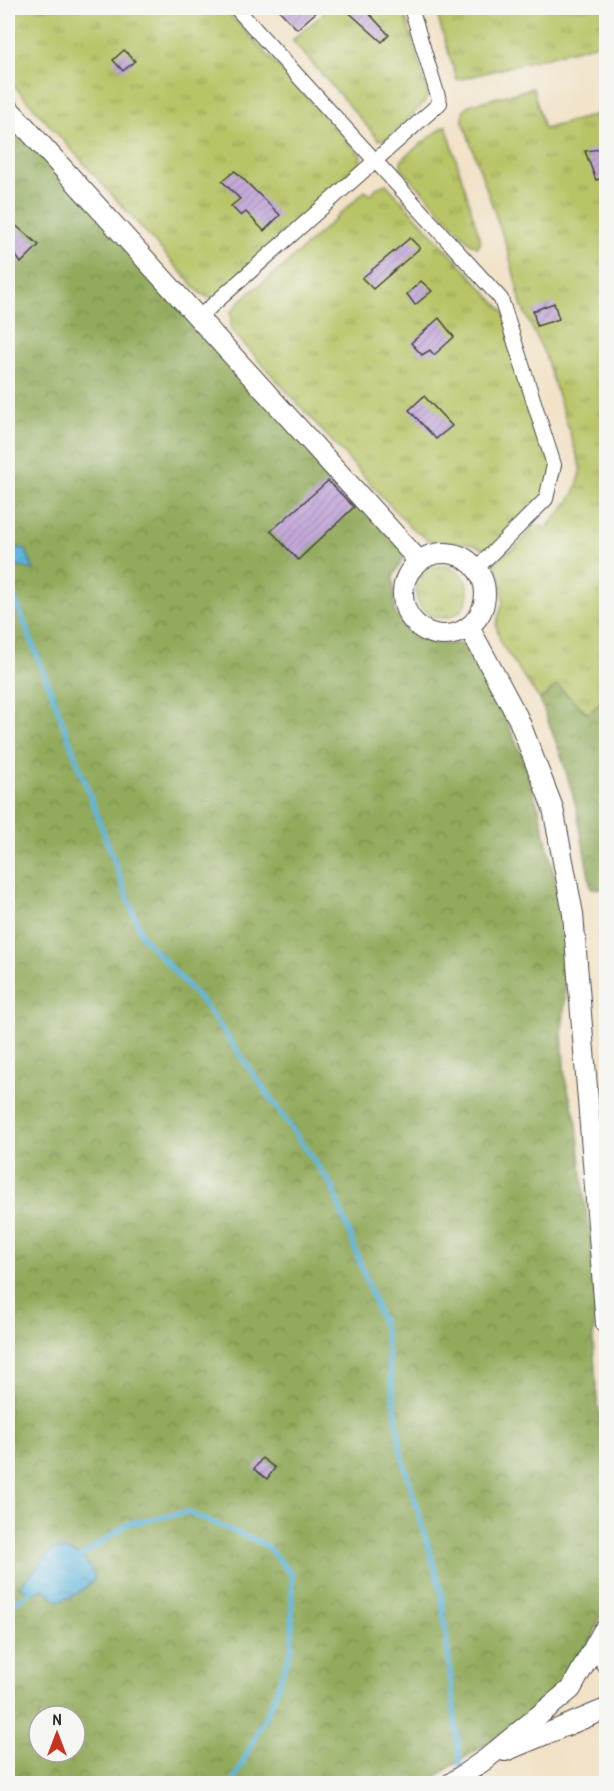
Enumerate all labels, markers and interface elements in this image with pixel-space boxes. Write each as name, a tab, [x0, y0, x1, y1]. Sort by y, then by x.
north arrow	[27, 1704, 87, 1764]
text: N	[53, 1708, 62, 1730]

